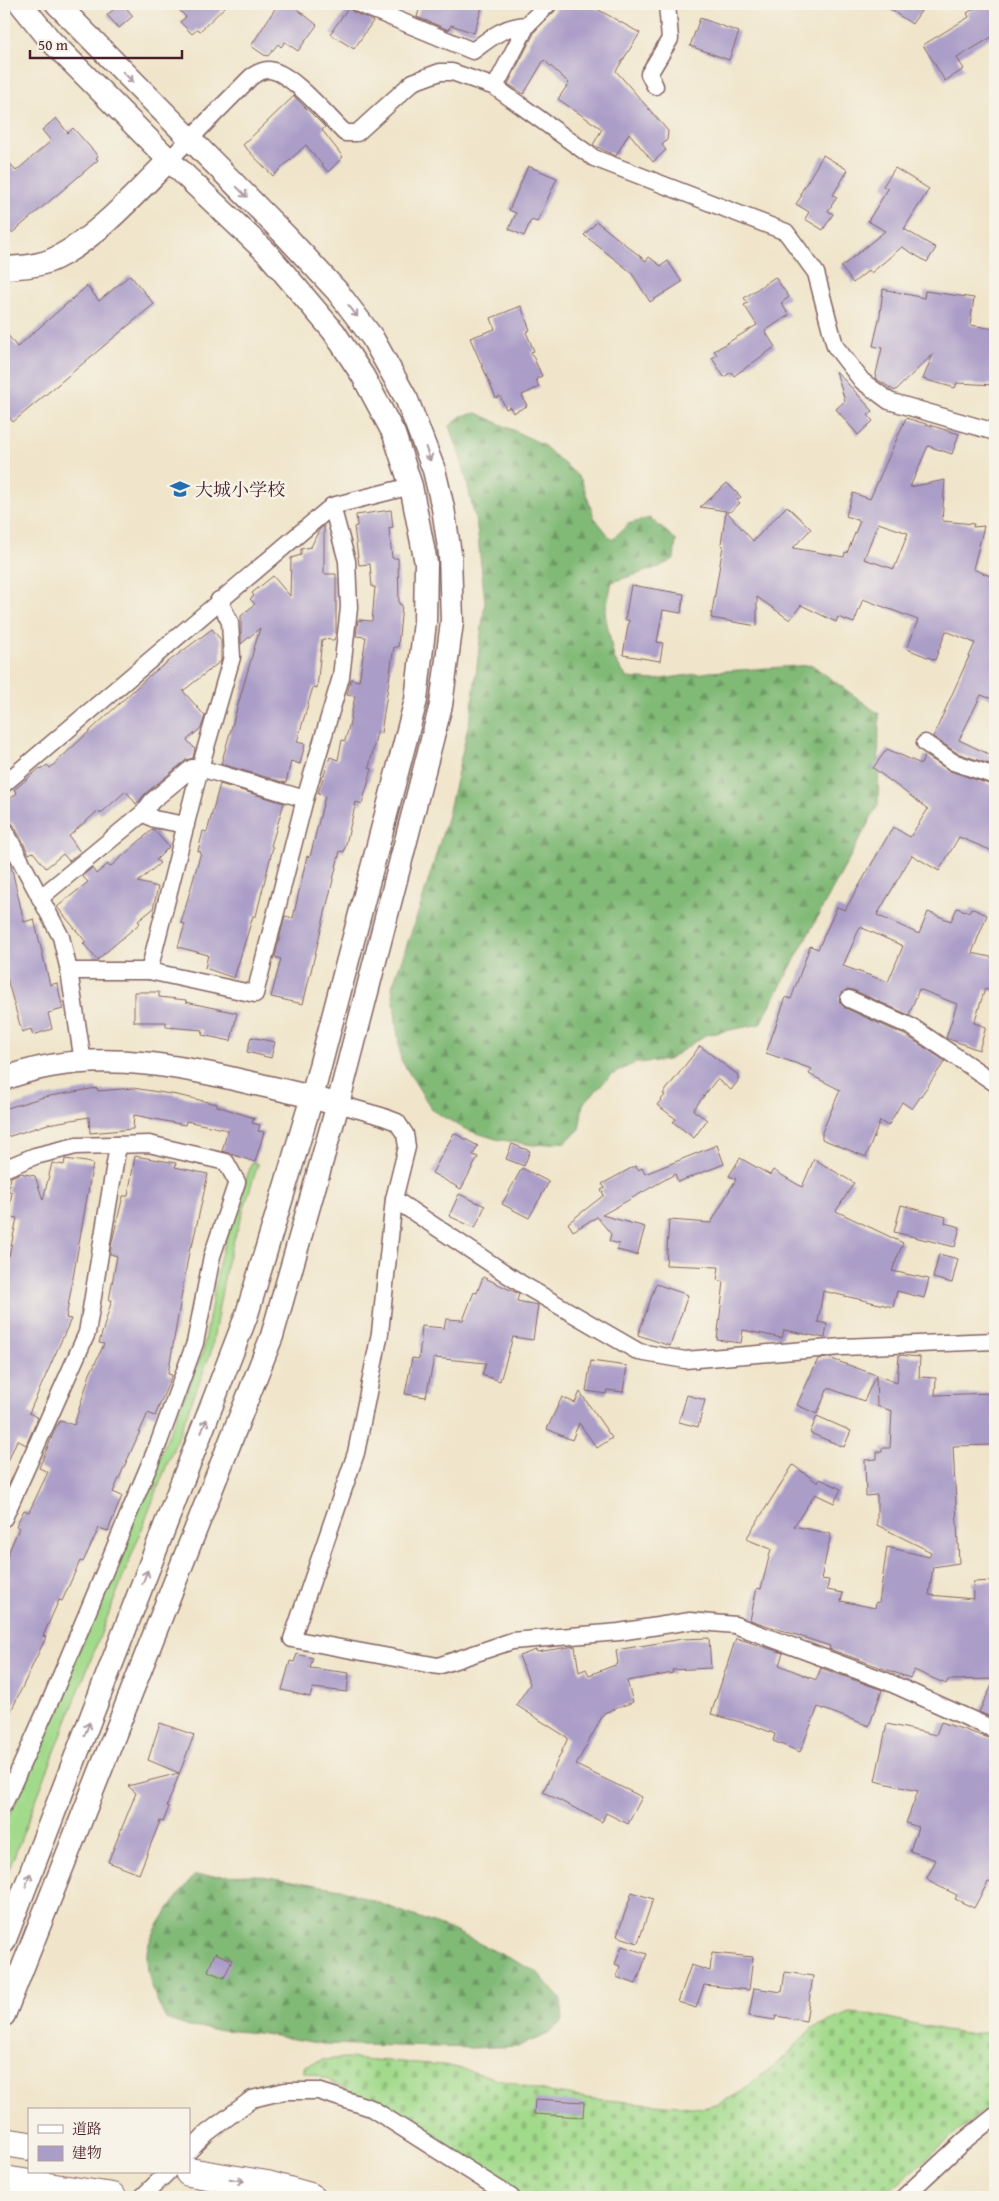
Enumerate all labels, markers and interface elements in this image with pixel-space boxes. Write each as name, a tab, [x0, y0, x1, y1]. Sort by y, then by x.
scale bar	[30, 28, 182, 60]
text: 50 m	[38, 34, 69, 55]
one-way arrow	[121, 70, 133, 82]
one-way arrow	[236, 186, 248, 198]
one-way arrow	[347, 304, 358, 317]
one-way arrow	[424, 445, 433, 461]
place label: 大城小学校	[195, 476, 285, 503]
school or university icon: 大城小学校	[169, 478, 191, 500]
one-way arrow	[200, 1419, 209, 1434]
one-way arrow	[141, 1570, 151, 1585]
one-way arrow	[82, 1722, 92, 1737]
one-way arrow	[24, 1873, 33, 1888]
legend	[28, 2108, 190, 2174]
text: 道路	[72, 2118, 102, 2139]
text: 建物	[72, 2142, 102, 2163]
one-way arrow	[228, 2176, 244, 2186]

